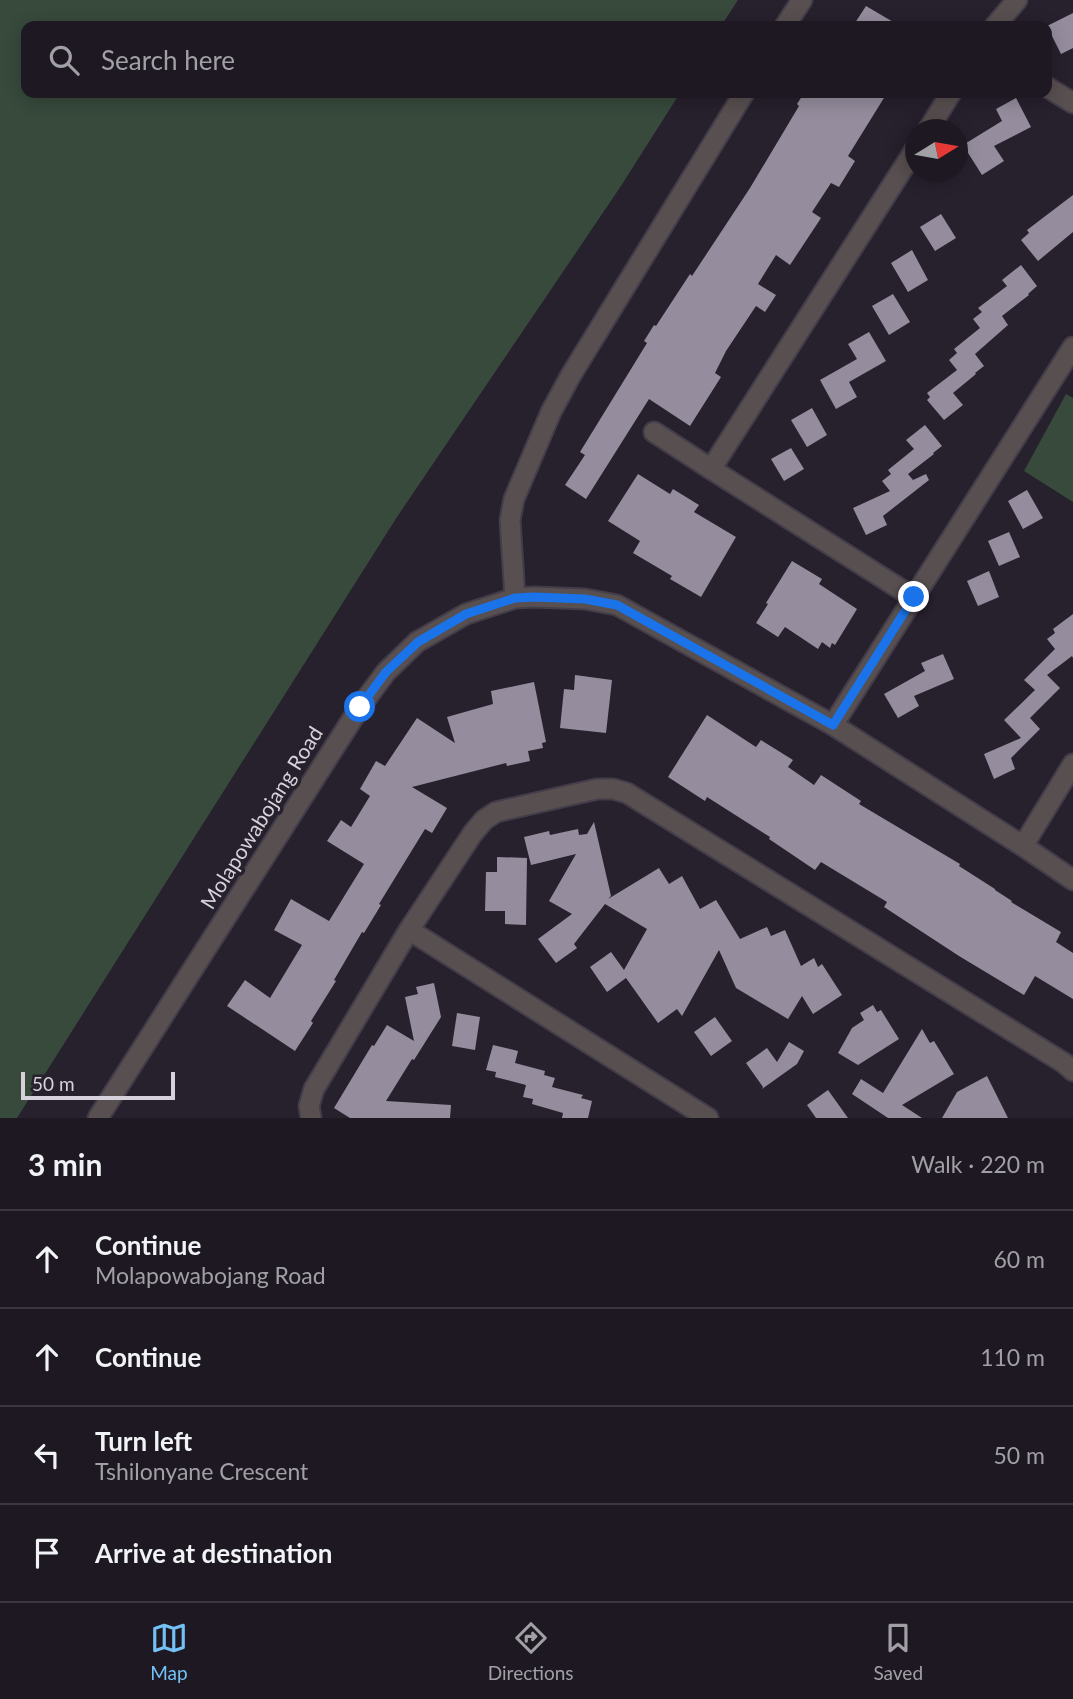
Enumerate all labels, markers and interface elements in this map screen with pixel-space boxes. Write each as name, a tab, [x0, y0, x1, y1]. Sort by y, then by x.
search box	[21, 21, 1052, 98]
icon: search	[45, 41, 83, 79]
text: Search here	[101, 44, 235, 76]
north arrow	[905, 119, 968, 182]
route end	[898, 581, 929, 612]
route start	[344, 691, 375, 722]
street label: Molapowabojang Road	[194, 721, 327, 913]
scale bar	[21, 1069, 175, 1101]
text: 50 m	[32, 1072, 75, 1095]
text: 3 min	[28, 1146, 102, 1182]
text: Walk · 220 m	[911, 1150, 1045, 1178]
text: Continue	[95, 1229, 201, 1261]
icon: ahead	[28, 1240, 66, 1278]
text: 60 m	[994, 1245, 1045, 1273]
text: Molapowabojang Road	[95, 1261, 326, 1289]
icon: ahead	[28, 1338, 66, 1376]
text: Continue	[95, 1341, 201, 1373]
text: 110 m	[980, 1343, 1045, 1371]
text: Turn left	[95, 1425, 192, 1457]
icon: left	[28, 1436, 66, 1474]
text: 50 m	[994, 1441, 1045, 1469]
text: Tshilonyane Crescent	[95, 1457, 308, 1485]
icon: arrive	[28, 1534, 66, 1572]
text: Arrive at destination	[95, 1537, 332, 1569]
tab: Map	[150, 1619, 188, 1684]
tab: Directions	[488, 1619, 574, 1684]
tab: Saved	[873, 1619, 923, 1684]

